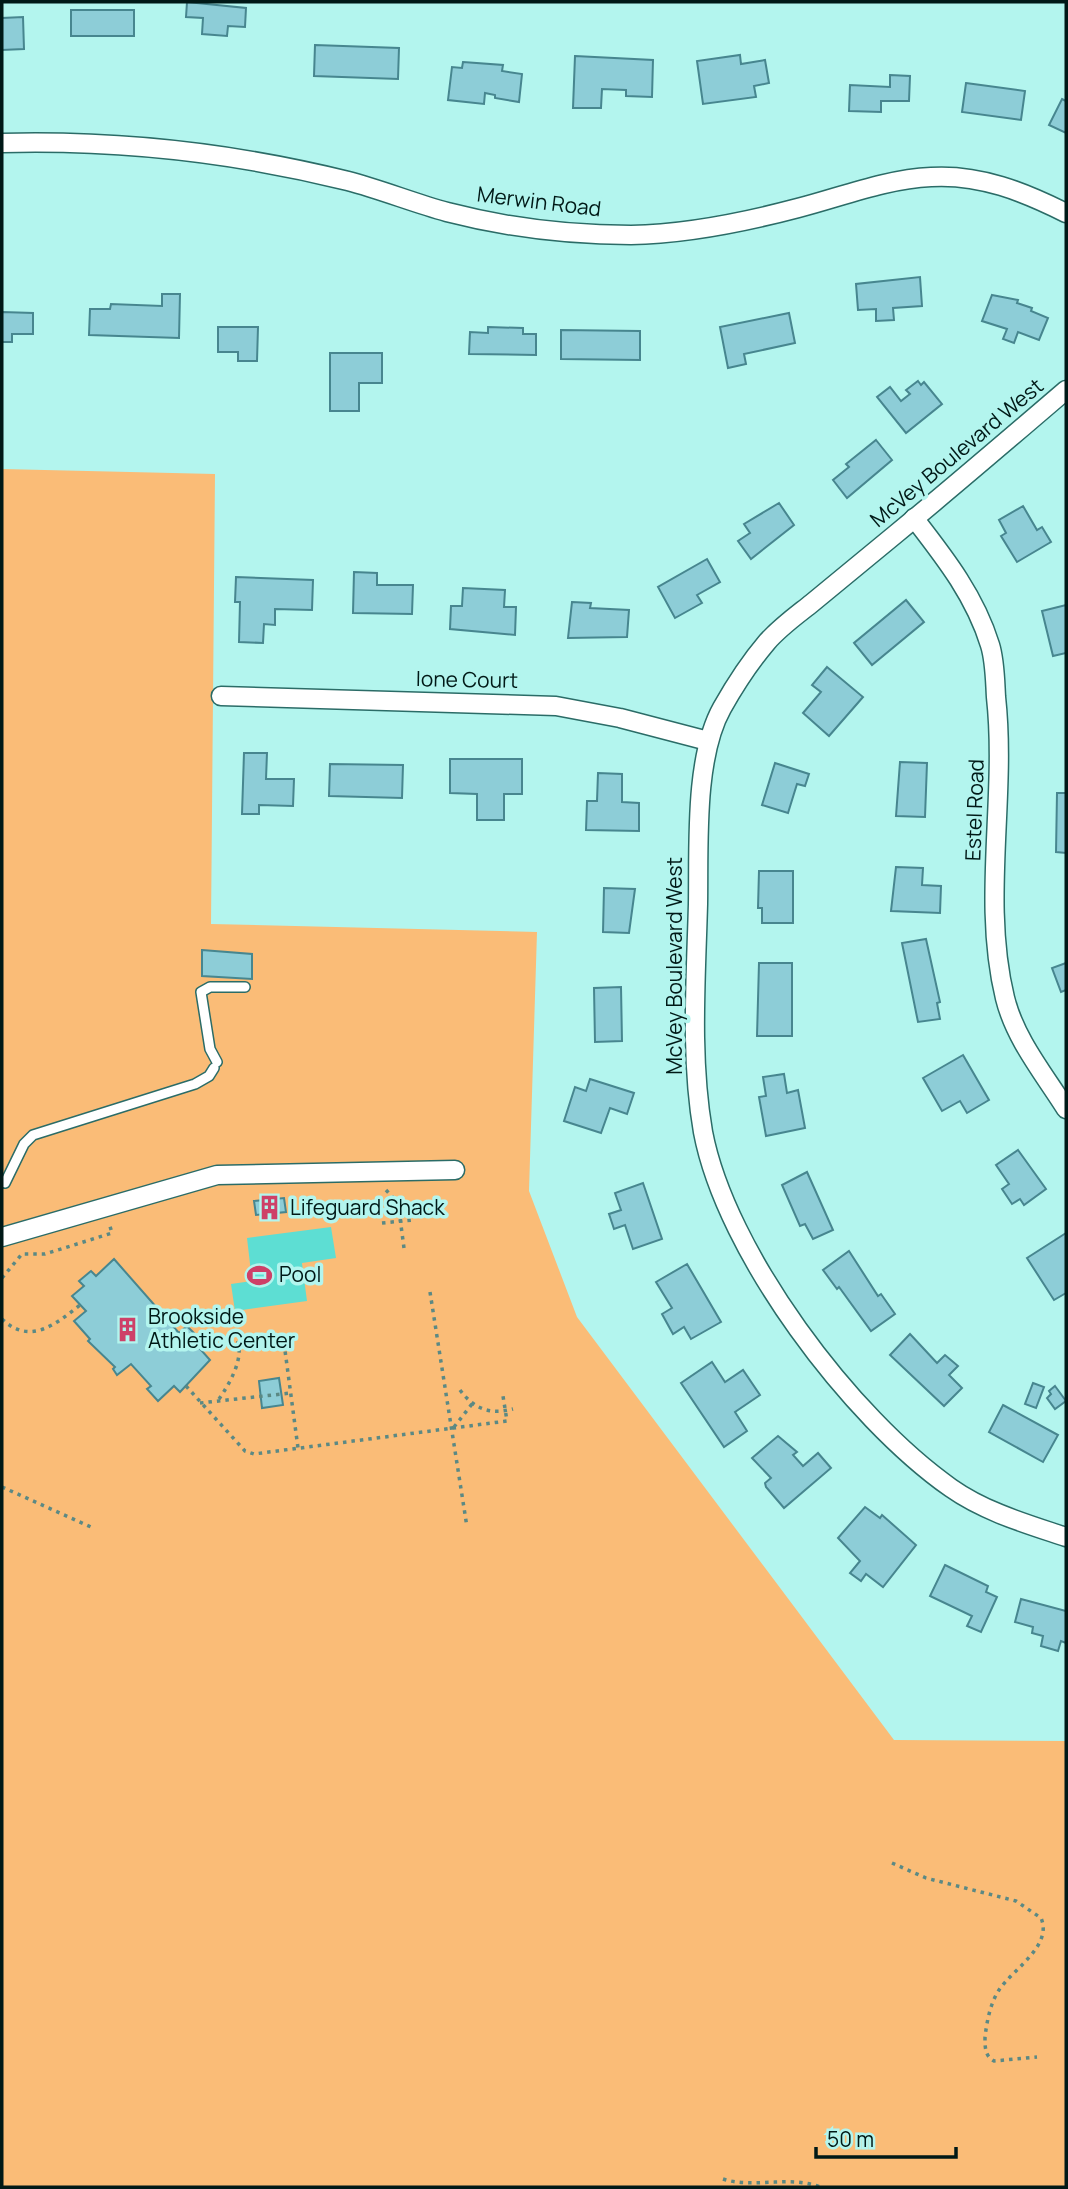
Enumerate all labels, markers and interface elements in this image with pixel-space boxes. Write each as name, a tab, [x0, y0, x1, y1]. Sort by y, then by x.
street label: Merwin Road	[475, 179, 603, 223]
street label: McVey Boulevard West	[864, 372, 1049, 533]
street label: Ione Court	[416, 664, 518, 694]
street label: Estel Road	[958, 758, 990, 861]
street label: McVey Boulevard West	[660, 857, 688, 1075]
place label: Lifeguard Shack	[290, 1193, 445, 1221]
building icon: Lifeguard Shack	[256, 1194, 284, 1222]
place label: Pool	[279, 1260, 321, 1288]
sports icon: Pool	[245, 1261, 273, 1289]
place label: Brookside Athletic Center	[148, 1302, 296, 1354]
building icon: Brookside Athletic Center	[114, 1315, 142, 1343]
scale bar	[816, 2116, 956, 2160]
text: 50 m	[827, 2125, 874, 2153]

